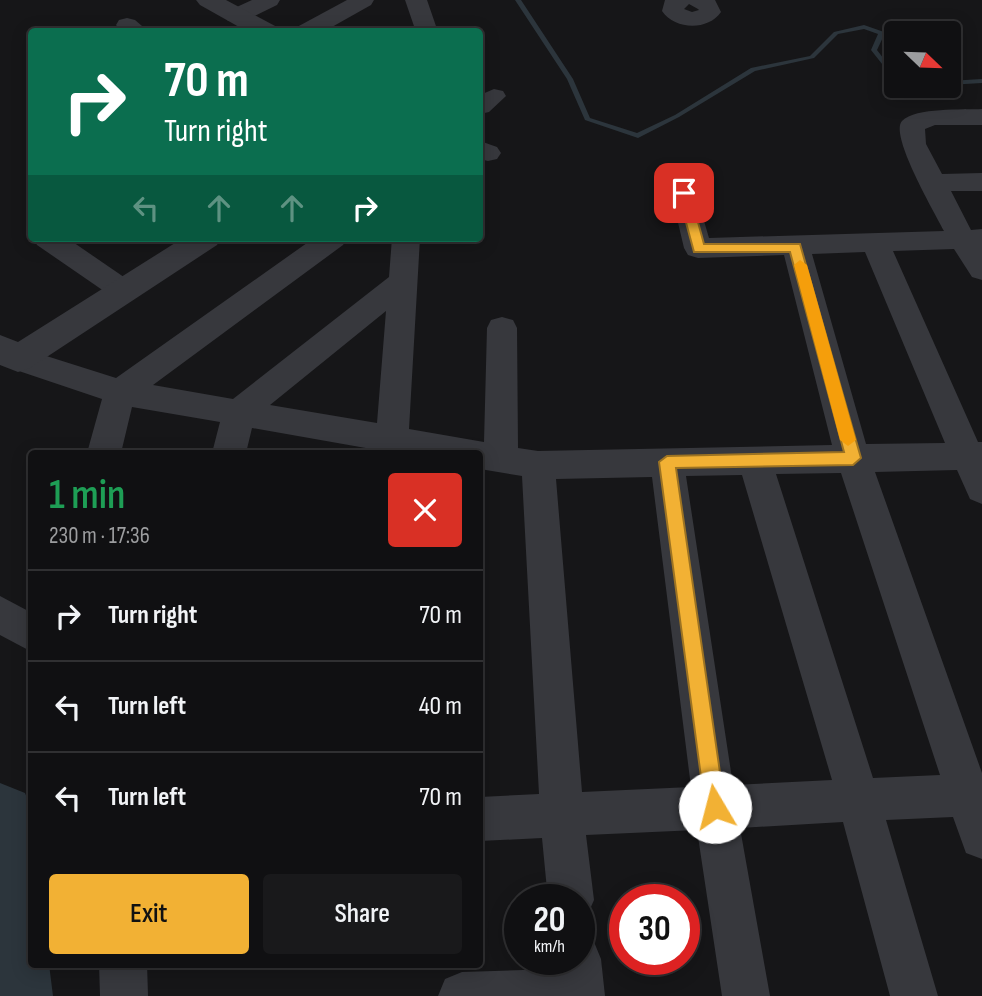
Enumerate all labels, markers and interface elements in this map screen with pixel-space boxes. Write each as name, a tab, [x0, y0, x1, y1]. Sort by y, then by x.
north arrow	[884, 21, 961, 98]
map controls	[884, 21, 961, 98]
text: 70 m	[164, 52, 249, 111]
icon: right	[49, 56, 140, 147]
text: Turn right	[164, 112, 268, 151]
pin	[654, 163, 714, 223]
icon: arrive	[665, 174, 703, 212]
icon: left	[127, 189, 165, 227]
icon: ahead	[200, 189, 238, 227]
icon: ahead	[273, 189, 311, 227]
icon: right	[346, 189, 384, 227]
text: 1 min	[49, 470, 125, 521]
button: close	[388, 473, 462, 547]
text: 230 m · 17:36	[49, 522, 150, 550]
icon: right	[49, 597, 87, 635]
text: Turn right	[108, 600, 197, 631]
text: 70 m	[419, 600, 462, 631]
icon: left	[49, 688, 87, 726]
text: Turn left	[108, 691, 186, 722]
text: 40 m	[419, 691, 462, 722]
position arrow	[678, 770, 752, 844]
icon: left	[49, 779, 87, 817]
text: Turn left	[108, 782, 186, 813]
text: 70 m	[419, 782, 462, 813]
button: Exit	[49, 874, 249, 954]
button: Share	[263, 874, 462, 954]
speed limit sign: 30	[609, 884, 700, 975]
text: 20	[534, 899, 566, 942]
text: km/h	[534, 936, 565, 957]

